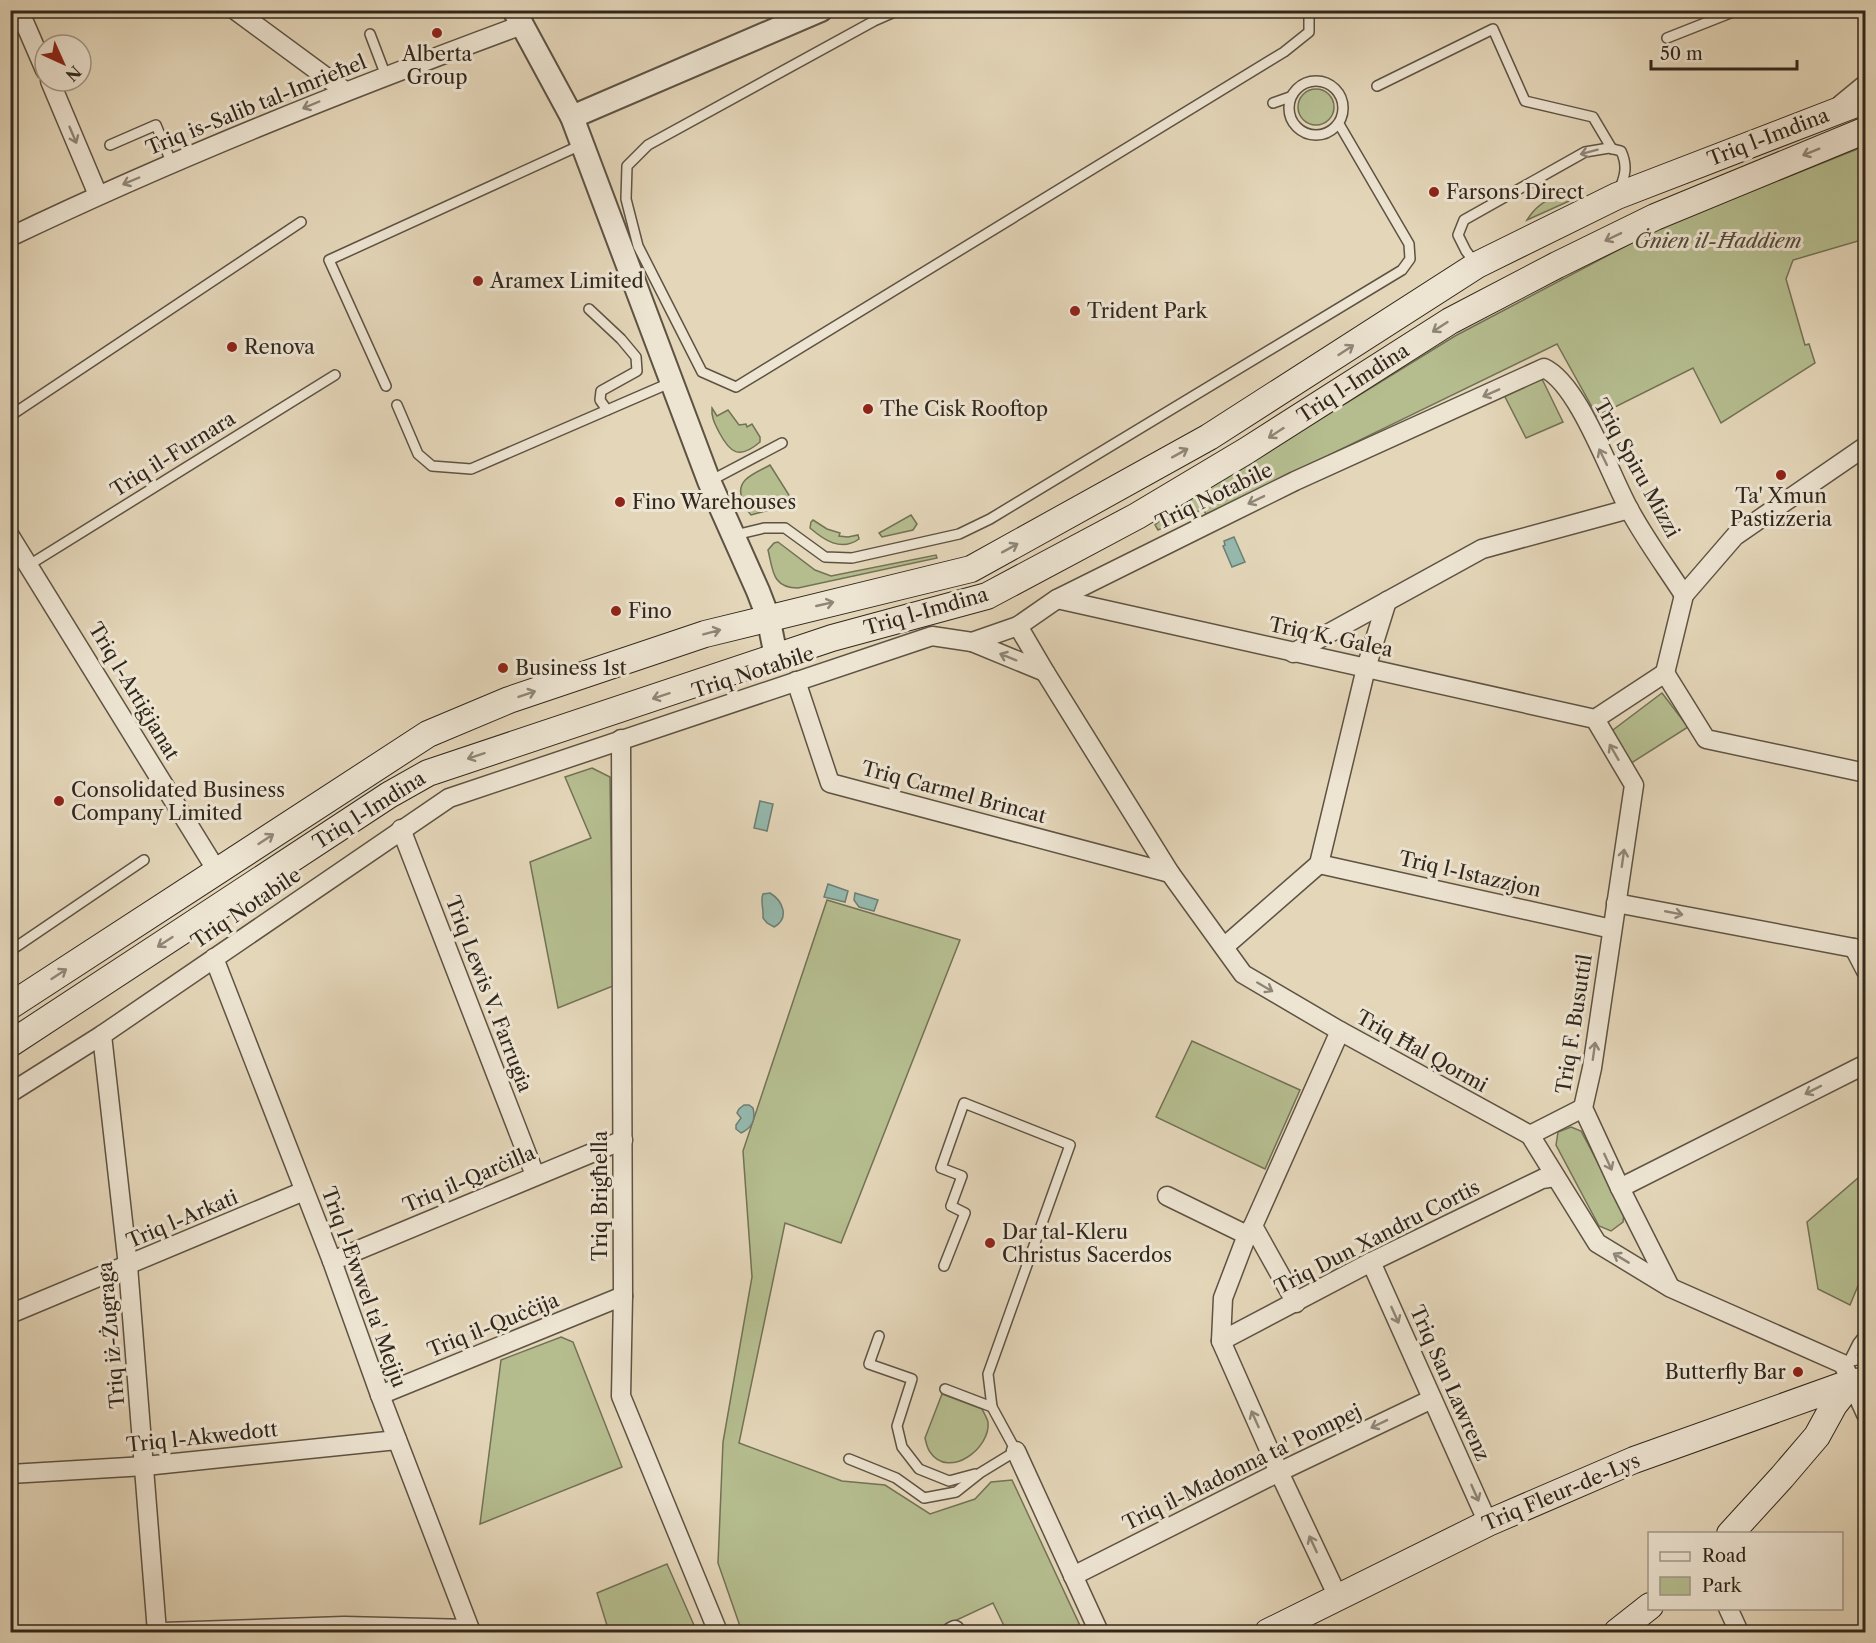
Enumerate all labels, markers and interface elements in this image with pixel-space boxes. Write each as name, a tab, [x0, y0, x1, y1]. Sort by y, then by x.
marker: Alberta Group	[430, 26, 444, 40]
north arrow	[33, 33, 93, 93]
scale bar	[1651, 33, 1796, 71]
place label: Alberta Group	[401, 42, 472, 89]
text: 50 m	[1660, 43, 1703, 65]
street label: Triq is-Salib tal-Imrieħel	[142, 50, 370, 160]
text: N	[62, 62, 86, 86]
one-way arrow	[302, 100, 320, 112]
street label: Triq l-Imdina	[1704, 103, 1833, 171]
one-way arrow	[68, 125, 79, 143]
one-way arrow	[1580, 147, 1599, 158]
one-way arrow	[1802, 147, 1821, 158]
one-way arrow	[122, 176, 141, 187]
place label: Farsons Direct	[1446, 180, 1584, 204]
marker: Farsons Direct	[1427, 185, 1441, 199]
park label: Ġnien il-Ħaddiem	[1634, 228, 1802, 253]
one-way arrow	[1604, 232, 1622, 244]
place label: Aramex Limited	[489, 269, 644, 293]
marker: Aramex Limited	[471, 274, 485, 288]
place label: Trident Park	[1087, 299, 1208, 323]
marker: Trident Park	[1068, 304, 1082, 318]
one-way arrow	[1432, 322, 1449, 334]
place label: Renova	[244, 335, 315, 359]
street label: Triq l-Imdina	[1293, 338, 1414, 428]
marker: Renova	[225, 340, 239, 354]
one-way arrow	[1337, 343, 1354, 356]
one-way arrow	[1482, 387, 1500, 399]
street label: Triq Spiru Mizzi	[1589, 394, 1685, 542]
place label: The Cisk Rooftop	[880, 397, 1048, 421]
marker: The Cisk Rooftop	[861, 402, 875, 416]
street label: Triq il-Furnara	[106, 406, 240, 502]
one-way arrow	[1267, 426, 1284, 439]
one-way arrow	[1171, 447, 1189, 458]
one-way arrow	[1597, 448, 1609, 466]
street label: Triq Notabile	[1152, 457, 1276, 535]
marker: Ta' Xmun Pastizzeria	[1774, 468, 1788, 482]
place label: Ta' Xmun Pastizzeria	[1730, 484, 1832, 531]
place label: Fino Warehouses	[632, 490, 796, 514]
marker: Fino Warehouses	[613, 495, 627, 509]
one-way arrow	[1248, 495, 1266, 506]
one-way arrow	[1001, 541, 1018, 553]
street label: Triq l-Imdina	[861, 582, 991, 640]
one-way arrow	[815, 598, 834, 610]
place label: Fino	[628, 599, 672, 623]
marker: Fino	[609, 604, 623, 618]
street label: Triq K. Galea	[1267, 612, 1396, 662]
street label: Triq l-Artiġjanat	[84, 618, 184, 764]
one-way arrow	[702, 626, 721, 637]
street label: Triq Notabile	[689, 641, 817, 703]
one-way arrow	[999, 651, 1018, 662]
place label: Business 1st	[515, 656, 627, 680]
marker: Business 1st	[496, 661, 510, 675]
one-way arrow	[518, 687, 536, 698]
one-way arrow	[652, 691, 671, 702]
one-way arrow	[1608, 744, 1620, 761]
one-way arrow	[467, 752, 486, 763]
street label: Triq Carmel Brincat	[859, 756, 1049, 828]
street label: Triq l-Imdina	[308, 766, 430, 854]
place label: Consolidated Business Company Limited	[71, 778, 285, 825]
marker: Consolidated Business Company Limited	[52, 794, 66, 808]
one-way arrow	[257, 833, 274, 845]
street label: Triq l-Istazzjon	[1397, 846, 1544, 902]
one-way arrow	[1618, 849, 1629, 869]
street label: Triq Notabile	[187, 863, 305, 953]
street label: Triq Lewis V. Farrugia	[440, 892, 538, 1096]
one-way arrow	[1664, 908, 1683, 919]
one-way arrow	[157, 936, 174, 949]
street label: Triq F. Busuttil	[1551, 952, 1597, 1096]
one-way arrow	[51, 967, 68, 980]
one-way arrow	[1256, 982, 1273, 994]
street label: Triq Ħal Qormi	[1352, 1005, 1492, 1097]
one-way arrow	[1589, 1042, 1600, 1061]
one-way arrow	[1805, 1085, 1823, 1096]
street label: Triq Brigħella	[588, 1130, 612, 1261]
street label: Triq il-Qarċilla	[399, 1140, 539, 1218]
one-way arrow	[1602, 1152, 1614, 1170]
street label: Triq Dun Xandru Cortis	[1271, 1175, 1483, 1299]
street label: Triq l-Ewwel ta' Mejju	[317, 1183, 411, 1391]
street label: Triq l-Arkati	[123, 1185, 241, 1253]
place label: Dar tal-Kleru Christus Sacerdos	[1002, 1220, 1172, 1267]
marker: Dar tal-Kleru Christus Sacerdos	[983, 1236, 997, 1250]
one-way arrow	[1613, 1251, 1630, 1263]
street label: Triq iż-Żugraga	[92, 1260, 129, 1409]
street label: Triq il-Quċċija	[424, 1288, 563, 1362]
street label: Triq San Lawrenz	[1405, 1301, 1495, 1465]
one-way arrow	[1390, 1306, 1401, 1324]
place label: Butterfly Bar	[1665, 1360, 1787, 1384]
marker: Butterfly Bar	[1791, 1365, 1805, 1379]
street label: Triq il-Madonna ta' Pompej	[1119, 1399, 1365, 1535]
one-way arrow	[1249, 1410, 1260, 1428]
street label: Triq l-Akwedott	[125, 1417, 279, 1457]
one-way arrow	[1371, 1419, 1389, 1430]
street label: Triq Fleur-de-Lys	[1479, 1448, 1643, 1536]
one-way arrow	[1469, 1484, 1481, 1502]
legend	[1648, 1532, 1843, 1610]
one-way arrow	[1306, 1535, 1318, 1553]
text: Road	[1702, 1545, 1747, 1567]
text: Park	[1702, 1575, 1743, 1597]

